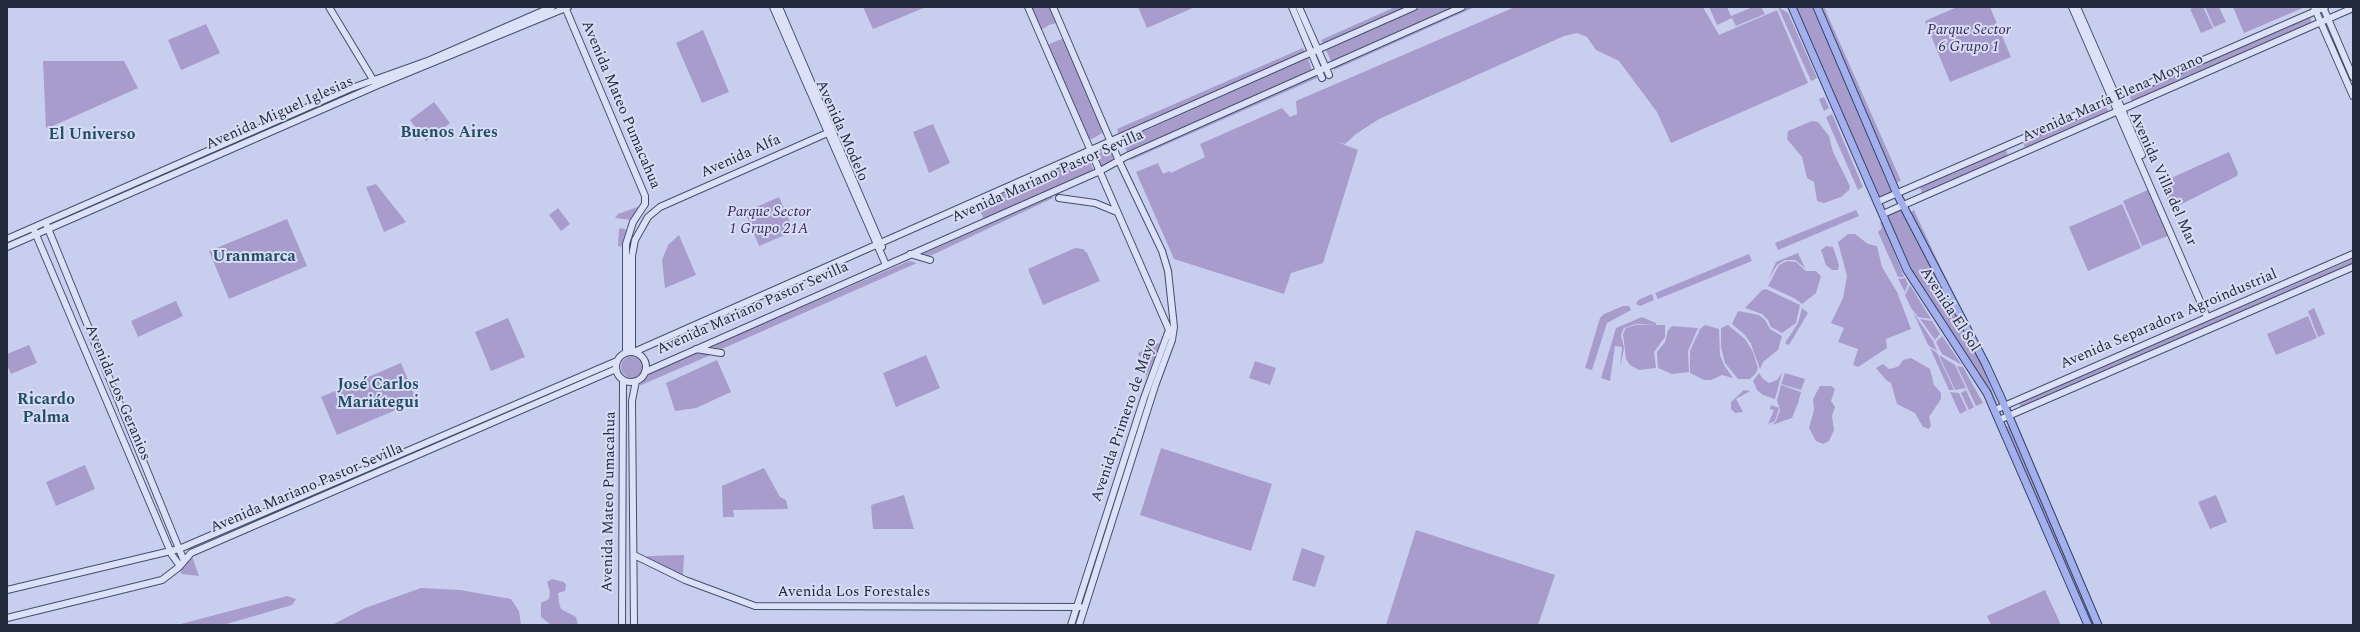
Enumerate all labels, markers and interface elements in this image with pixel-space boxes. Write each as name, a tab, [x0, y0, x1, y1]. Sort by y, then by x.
street label: Avenida Mateo Pumacahua	[576, 18, 664, 192]
park label: Parque Sector 6 Grupo 1	[1927, 22, 2011, 57]
street label: Avenida María Elena Moyano	[2020, 51, 2206, 147]
street label: Avenida Miguel Iglesias	[203, 73, 357, 155]
street label: Avenida Modelo	[811, 78, 871, 184]
street label: Avenida Villa del Mar	[2124, 109, 2200, 249]
district label: Buenos Aires	[400, 124, 498, 144]
district label: El Universo	[49, 126, 135, 146]
street label: Avenida Mariano Pastor Sevilla	[949, 127, 1147, 227]
street label: Avenida Alfa	[698, 131, 784, 183]
park label: Parque Sector 1 Grupo 21A	[727, 204, 811, 239]
district label: Uranmarca	[212, 248, 296, 268]
street label: Avenida Mariano Pastor Sevilla	[654, 259, 852, 359]
street label: Avenida El Sol	[1915, 265, 1983, 355]
street label: Avenida Separadora Agroindustrial	[2058, 266, 2280, 374]
street label: Avenida Los Geranios	[80, 322, 154, 464]
street label: Avenida Primero de Mayo	[1088, 336, 1162, 504]
district label: José Carlos Mariátegui	[337, 376, 419, 414]
district label: Ricardo Palma	[17, 391, 75, 429]
street label: Avenida Mateo Pumacahua	[599, 411, 621, 593]
street label: Avenida Mariano Pastor Sevilla	[208, 440, 406, 538]
street label: Avenida Los Forestales	[778, 584, 930, 602]

